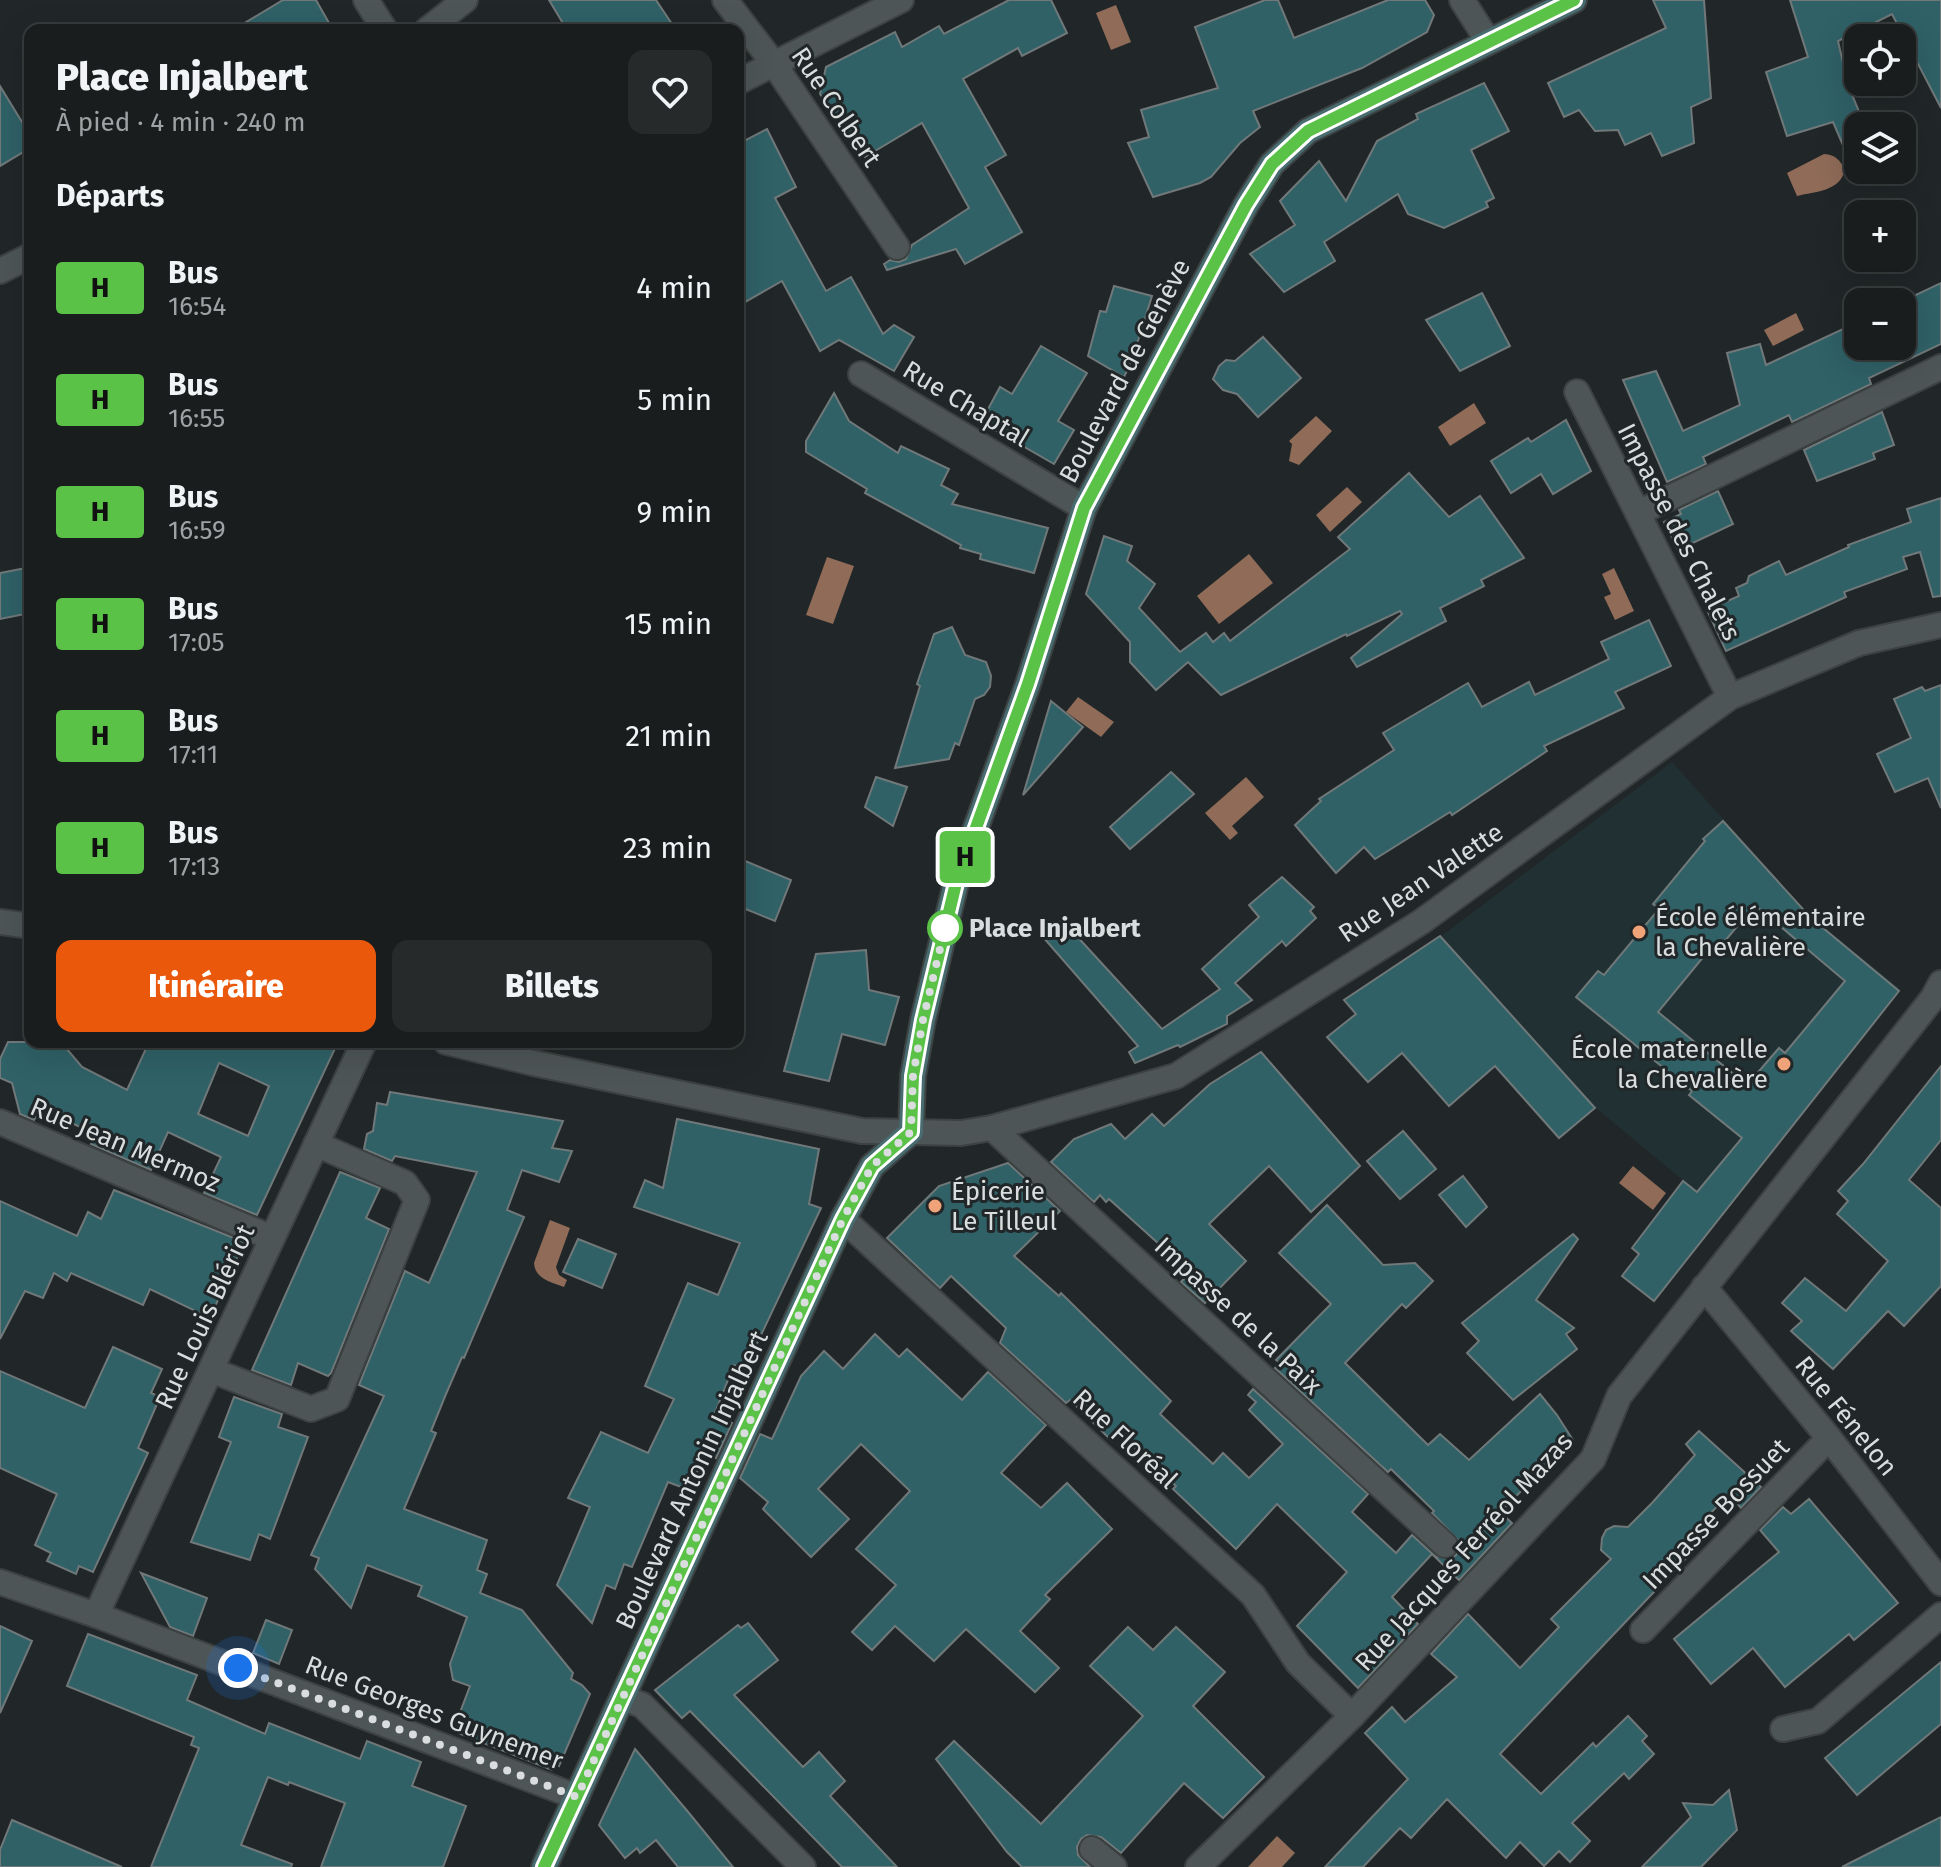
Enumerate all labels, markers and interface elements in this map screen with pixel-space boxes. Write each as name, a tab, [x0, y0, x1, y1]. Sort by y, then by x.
map controls	[1844, 24, 1916, 360]
button: locate	[1844, 24, 1916, 96]
street label: Rue Colbert	[785, 41, 888, 173]
button: heart	[628, 50, 712, 134]
text: Place Injalbert	[56, 54, 308, 100]
text: À pied · 4 min · 240 m	[56, 107, 306, 138]
button: layers	[1844, 112, 1916, 184]
text: Départs	[56, 178, 164, 214]
button: +	[1844, 200, 1916, 272]
street label: Boulevard de Genève	[1053, 254, 1197, 488]
text: Bus	[168, 255, 218, 291]
text: 4 min	[636, 270, 712, 306]
text: H	[91, 271, 109, 304]
button: −	[1844, 288, 1916, 360]
text: 16:54	[168, 291, 226, 322]
street label: Rue Chaptal	[897, 354, 1035, 454]
text: Bus	[168, 367, 218, 403]
text: 5 min	[637, 382, 712, 418]
text: H	[91, 383, 109, 416]
text: 16:55	[168, 403, 225, 434]
street label: Impasse des Chalets	[1611, 418, 1747, 646]
text: Bus	[168, 479, 218, 515]
text: 9 min	[637, 494, 712, 530]
text: H	[91, 495, 109, 528]
text: 16:59	[168, 515, 226, 546]
text: Bus	[168, 591, 218, 627]
text: 15 min	[624, 606, 712, 642]
text: H	[91, 607, 109, 640]
text: 17:05	[168, 627, 225, 658]
text: Bus	[168, 703, 218, 739]
text: 21 min	[625, 718, 712, 754]
text: H	[91, 719, 109, 752]
text: 17:11	[168, 739, 218, 770]
text: Bus	[168, 815, 218, 851]
street label: Rue Jean Valette	[1333, 817, 1509, 949]
text: 23 min	[623, 830, 712, 866]
text: H	[91, 831, 109, 864]
line badge: H	[939, 831, 991, 883]
text: H	[956, 840, 974, 873]
text: 17:13	[168, 851, 220, 882]
place label: École élémentaire la Chevalière	[1655, 902, 1866, 963]
marker: Place Injalbert	[928, 911, 962, 945]
place label: Place Injalbert	[969, 913, 1142, 944]
marker: École élémentaire la Chevalière	[1630, 923, 1648, 941]
button: Itinéraire	[56, 940, 376, 1032]
button: Billets	[392, 940, 712, 1032]
place label: École maternelle la Chevalière	[1571, 1034, 1768, 1095]
marker: École maternelle la Chevalière	[1775, 1055, 1793, 1073]
street label: Rue Jean Mermoz	[25, 1091, 225, 1199]
place label: Épicerie Le Tilleul	[951, 1176, 1058, 1237]
marker: Épicerie Le Tilleul	[926, 1197, 944, 1215]
street label: Rue Louis Blériot	[149, 1219, 262, 1414]
street label: Impasse de la Paix	[1148, 1231, 1328, 1402]
street label: Boulevard Antonin Injalbert	[609, 1325, 775, 1634]
street label: Rue Fénelon	[1788, 1350, 1904, 1482]
street label: Rue Floréal	[1066, 1383, 1184, 1496]
street label: Rue Jacques Ferréol Mazas	[1349, 1426, 1579, 1678]
street label: Impasse Bossuet	[1636, 1432, 1796, 1596]
your location	[218, 1648, 258, 1688]
street label: Rue Georges Guynemer	[301, 1649, 567, 1777]

